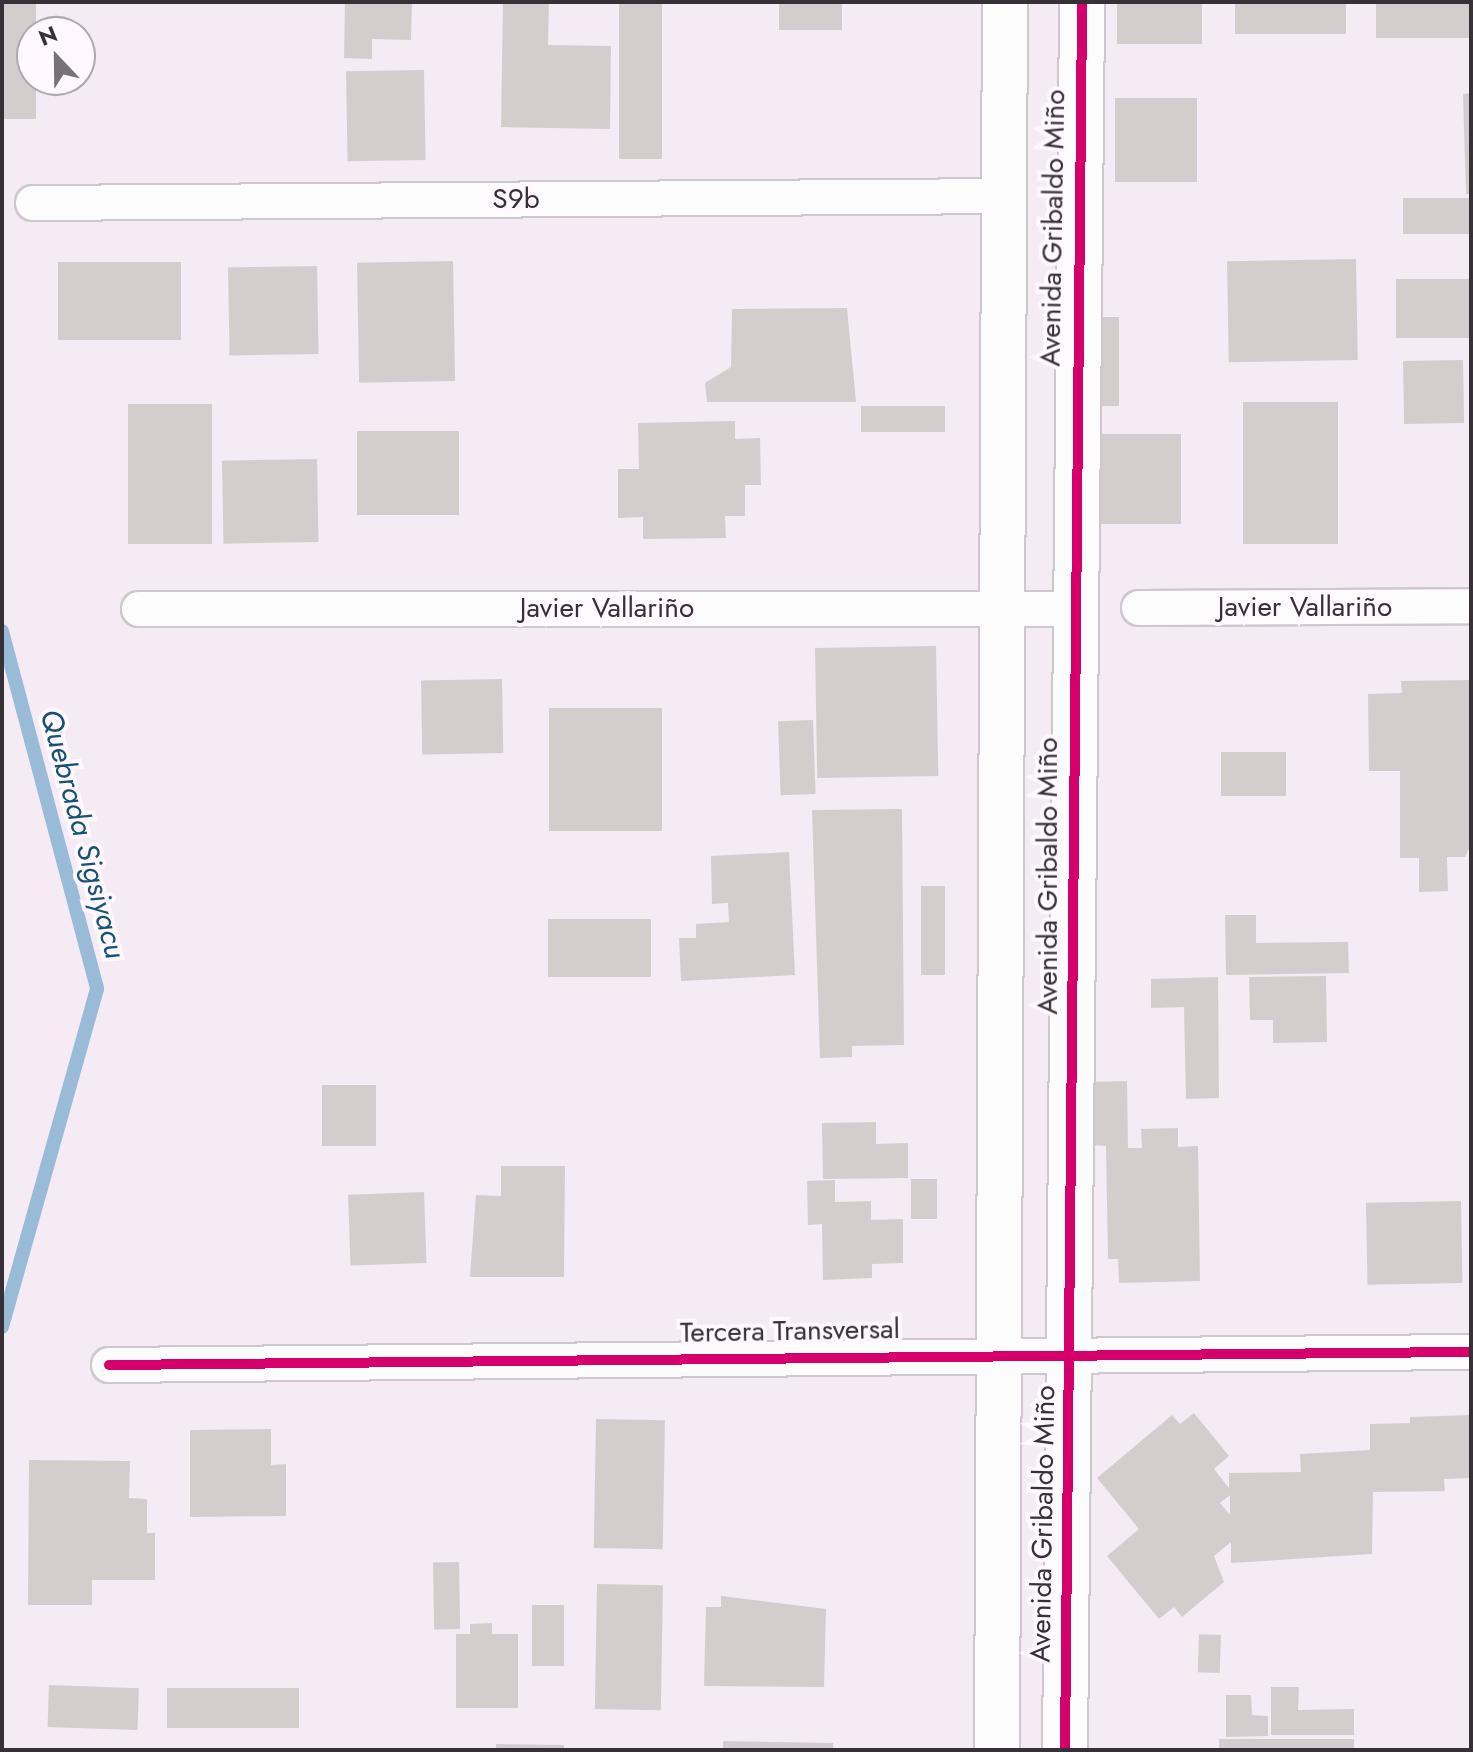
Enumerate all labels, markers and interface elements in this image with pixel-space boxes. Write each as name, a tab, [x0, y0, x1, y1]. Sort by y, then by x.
north arrow	[16, 16, 96, 96]
text: N	[34, 17, 62, 54]
street label: Avenida Gribaldo Miño	[1034, 89, 1072, 367]
street label: S9b	[492, 182, 540, 216]
street label: Javier Vallariño	[1218, 590, 1392, 624]
street label: Javier Vallariño	[520, 591, 694, 625]
water label: Quebrada Sigsiyacu	[32, 705, 134, 963]
street label: Avenida Gribaldo Miño	[1031, 737, 1065, 1015]
street label: Tercera Transversal	[680, 1312, 900, 1350]
street label: Avenida Gribaldo Miño	[1024, 1385, 1062, 1663]

